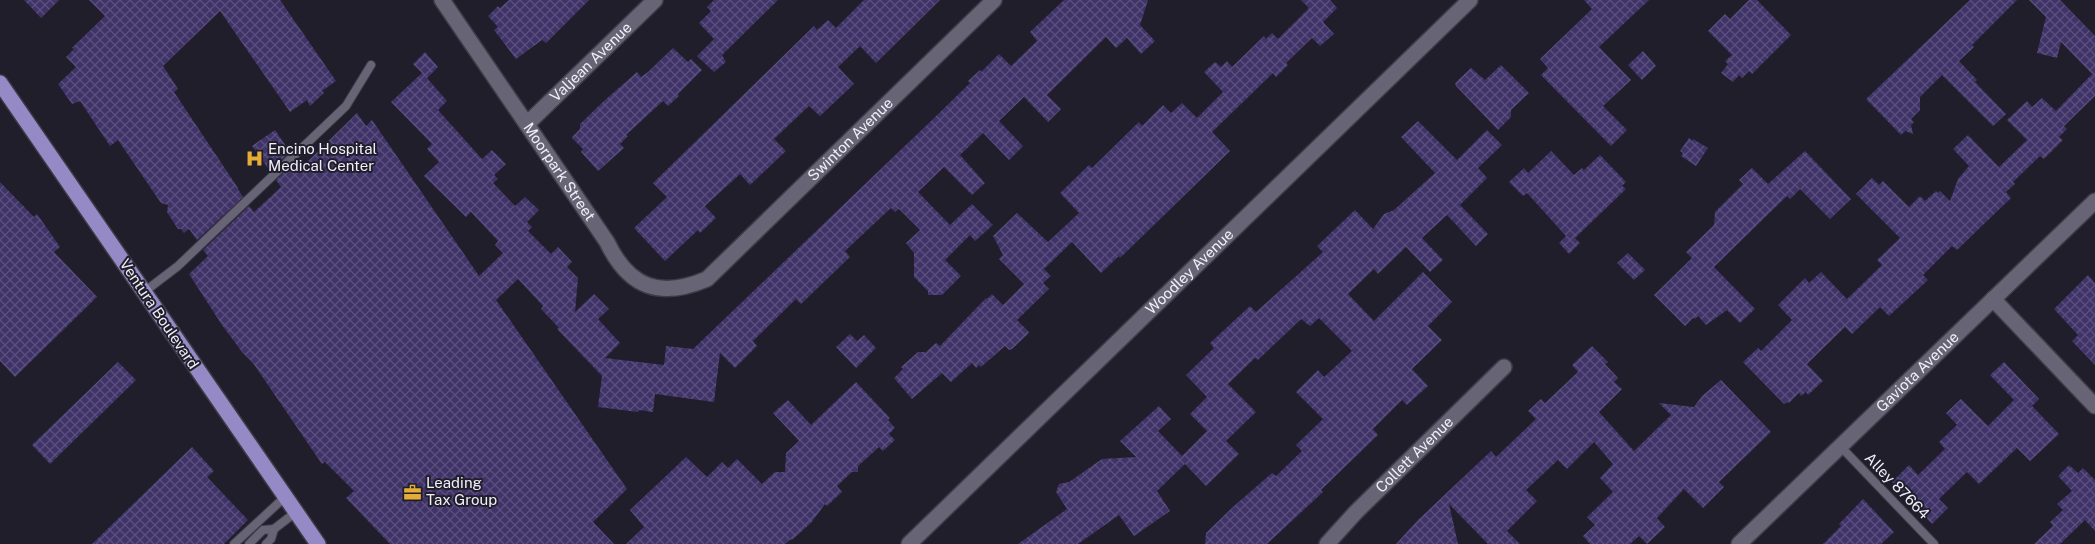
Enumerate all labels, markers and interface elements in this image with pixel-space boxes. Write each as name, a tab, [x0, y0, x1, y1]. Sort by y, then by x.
street label: Valjean Avenue	[546, 18, 635, 105]
street label: Swinton Avenue	[804, 94, 896, 184]
street label: Moorpark Street	[520, 119, 599, 224]
place label: Encino Hospital Medical Center	[268, 140, 377, 174]
hospital icon: Encino Hospital Medical Center	[244, 148, 264, 168]
street label: Woodley Avenue	[1142, 225, 1237, 318]
street label: Ventura Boulevard	[116, 256, 202, 372]
street label: Gaviota Avenue	[1873, 328, 1962, 415]
street label: Collett Avenue	[1372, 413, 1456, 496]
street label: Alley 87664	[1862, 449, 1933, 522]
place label: Leading Tax Group	[426, 474, 497, 508]
office icon: Leading Tax Group	[402, 482, 422, 502]

